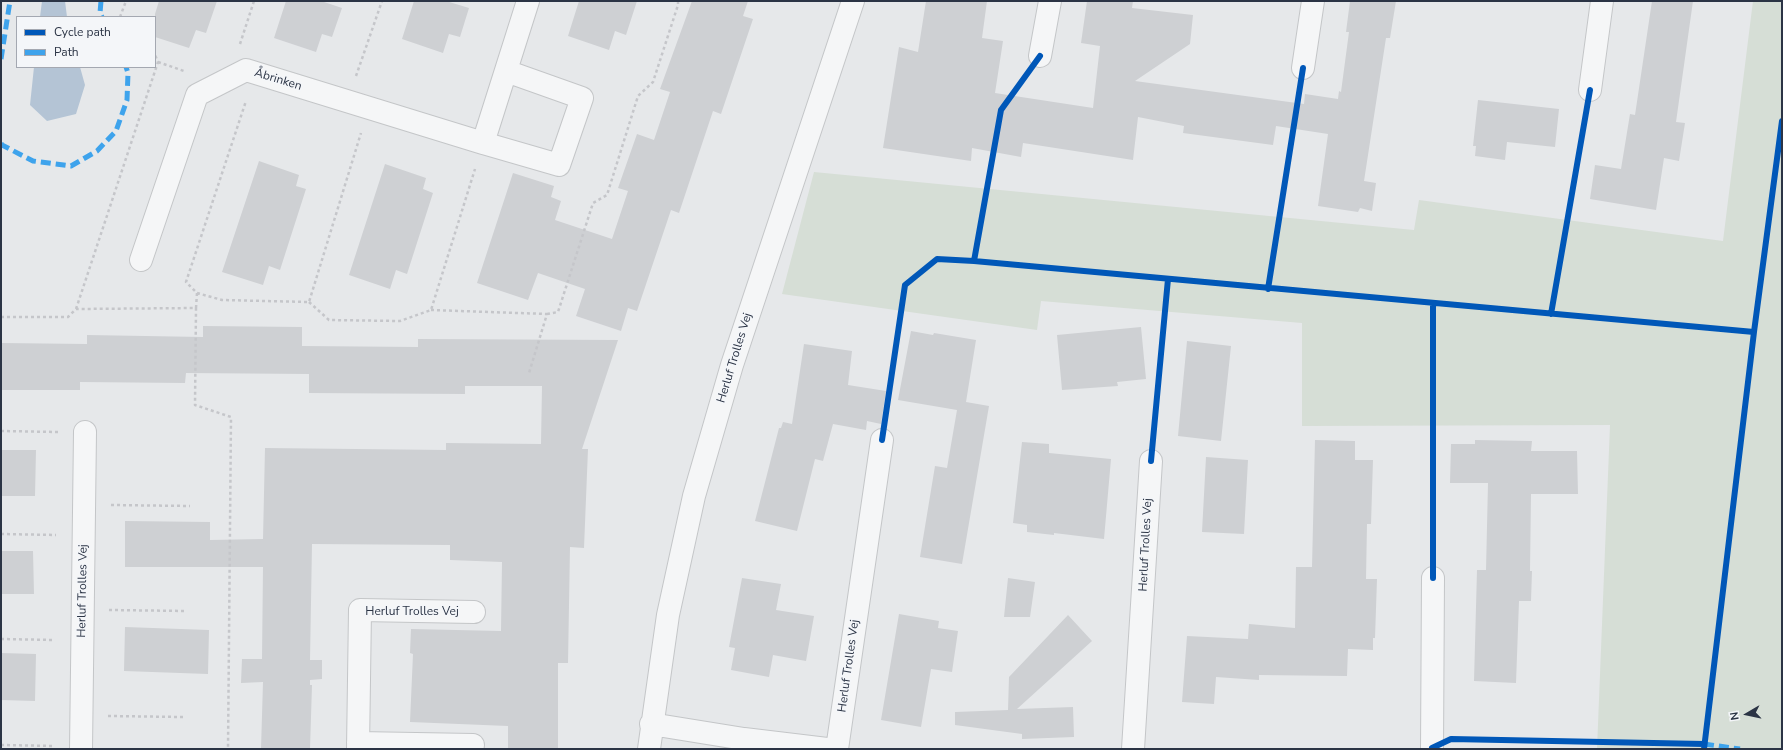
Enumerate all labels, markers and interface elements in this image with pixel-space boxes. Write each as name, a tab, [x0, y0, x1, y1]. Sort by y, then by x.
legend	[16, 16, 156, 68]
text: Cycle path	[54, 24, 111, 40]
text: Path	[54, 44, 79, 60]
street label: Åbrinken	[253, 66, 303, 94]
street label: Herluf Trolles Vej	[714, 311, 756, 405]
street label: Herluf Trolles Vej	[1136, 498, 1156, 592]
street label: Herluf Trolles Vej	[75, 544, 91, 638]
street label: Herluf Trolles Vej	[365, 605, 459, 619]
street label: Herluf Trolles Vej	[835, 619, 863, 713]
north arrow	[1727, 694, 1767, 734]
text: N	[1727, 711, 1743, 721]

